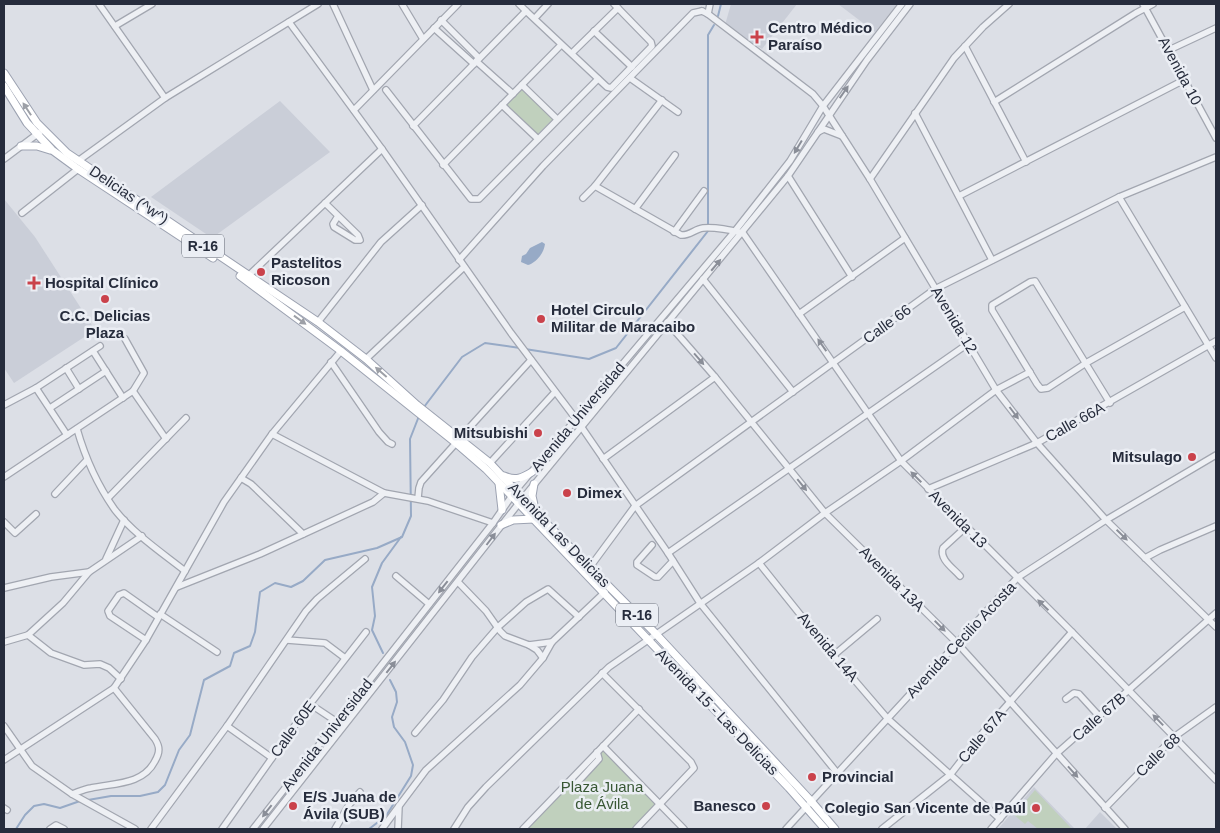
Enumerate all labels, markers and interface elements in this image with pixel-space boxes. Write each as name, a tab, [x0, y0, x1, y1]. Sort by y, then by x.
place label: Centro Médico Paraíso	[768, 19, 872, 53]
marker: Centro Médico Paraíso	[750, 30, 764, 44]
street label: Avenida 10	[1155, 34, 1206, 108]
one-way arrow	[839, 85, 849, 99]
one-way arrow	[22, 103, 32, 116]
one-way arrow	[793, 141, 802, 154]
street label: Delicias (^w^)	[87, 162, 172, 227]
road number: R-16	[182, 235, 224, 258]
place label: Pastelitos Ricoson	[271, 254, 342, 288]
one-way arrow	[710, 259, 722, 271]
marker: Pastelitos Ricoson	[255, 266, 267, 278]
place label: Hospital Clínico	[45, 274, 158, 291]
marker: Hospital Clínico	[27, 276, 41, 290]
street label: Avenida 12	[928, 283, 981, 356]
marker: C.C. Delicias Plaza	[99, 293, 111, 305]
place label: Hotel Circulo Militar de Maracaibo	[551, 301, 695, 335]
street label: Calle 66	[859, 301, 914, 347]
place label: C.C. Delicias Plaza	[60, 307, 150, 341]
marker: Hotel Circulo Militar de Maracaibo	[535, 313, 547, 325]
one-way arrow	[293, 315, 307, 325]
one-way arrow	[817, 339, 827, 352]
one-way arrow	[693, 353, 705, 365]
street label: Avenida Universidad	[527, 359, 628, 475]
one-way arrow	[374, 367, 387, 378]
street label: Calle 66A	[1042, 398, 1107, 445]
one-way arrow	[1009, 406, 1020, 419]
place label: Mitsubishi	[454, 424, 528, 441]
marker: Mitsubishi	[532, 427, 544, 439]
place label: Mitsulago	[1112, 448, 1182, 465]
marker: Mitsulago	[1186, 451, 1198, 463]
one-way arrow	[911, 471, 923, 483]
one-way arrow	[796, 478, 807, 491]
street label: Avenida Las Delicias	[505, 479, 614, 591]
place label: Dimex	[577, 484, 623, 501]
street label: Avenida 13	[926, 486, 991, 551]
marker: Dimex	[561, 487, 573, 499]
one-way arrow	[1115, 529, 1127, 541]
one-way arrow	[485, 533, 496, 546]
street label: Avenida 13A	[856, 543, 928, 615]
street label: Avenida Cecilio Acosta	[902, 578, 1019, 701]
one-way arrow	[438, 580, 449, 593]
one-way arrow	[1038, 599, 1050, 611]
road number: R-16	[616, 604, 658, 626]
street label: Avenida 14A	[795, 609, 862, 685]
one-way arrow	[933, 620, 945, 632]
street label: Avenida 15 - Las Delicias	[653, 645, 782, 778]
one-way arrow	[385, 661, 396, 674]
street label: Avenida Universidad	[278, 675, 376, 794]
street label: Calle 67B	[1069, 689, 1129, 744]
street label: Calle 60E	[267, 697, 319, 760]
street label: Calle 67A	[954, 705, 1009, 766]
one-way arrow	[1152, 714, 1164, 726]
street label: Calle 68	[1132, 729, 1183, 780]
one-way arrow	[1067, 766, 1078, 779]
place label: Provincial	[822, 768, 894, 785]
marker: Provincial	[806, 771, 818, 783]
park label: Plaza Juana de Ávila	[561, 778, 644, 812]
place label: E/S Juana de Ávila (SUB)	[303, 788, 396, 822]
place label: Banesco	[693, 797, 756, 814]
place label: Colegio San Vicente de Paúl	[825, 799, 1026, 816]
marker: E/S Juana de Ávila (SUB)	[287, 800, 299, 812]
marker: Banesco	[760, 800, 772, 812]
marker: Colegio San Vicente de Paúl	[1030, 802, 1042, 814]
one-way arrow	[262, 804, 273, 817]

